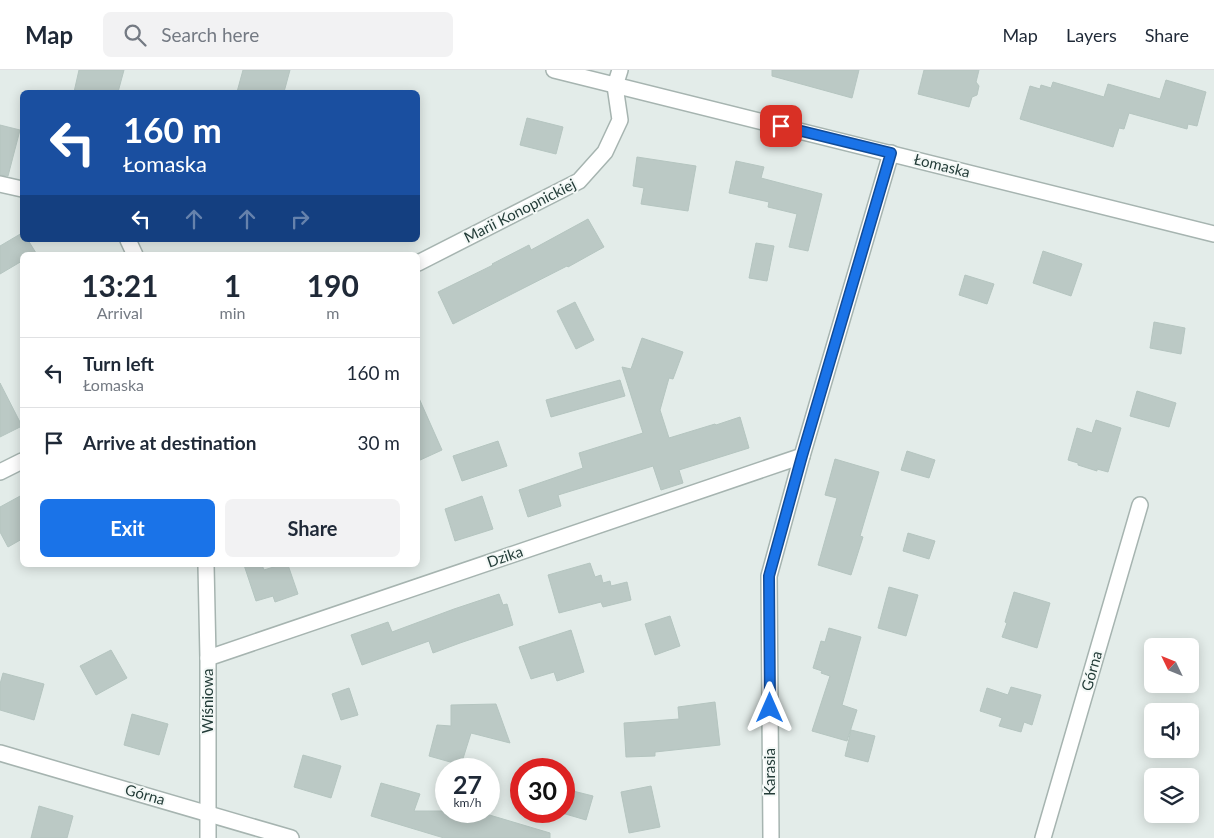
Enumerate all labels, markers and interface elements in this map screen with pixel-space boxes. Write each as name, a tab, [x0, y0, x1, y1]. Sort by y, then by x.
search box	[103, 12, 453, 57]
text: Map	[25, 20, 73, 49]
icon: search	[121, 21, 149, 49]
text: Search here	[161, 23, 259, 46]
text: Map	[1002, 24, 1038, 46]
text: Layers	[1066, 24, 1117, 46]
text: Share	[1145, 24, 1189, 46]
pin	[760, 105, 802, 147]
text: 160 m	[123, 108, 222, 150]
icon: left	[40, 110, 105, 175]
icon: arrive	[767, 112, 795, 140]
street label: Łomaska	[912, 149, 972, 181]
text: Łomaska	[123, 150, 207, 177]
street label: Marii Konopnickiej	[461, 174, 578, 246]
icon: left	[127, 205, 155, 233]
icon: ahead	[180, 205, 208, 233]
icon: ahead	[233, 205, 261, 233]
icon: right	[286, 205, 314, 233]
text: 13:21	[81, 267, 158, 303]
text: 1	[224, 267, 241, 303]
text: 190	[307, 267, 359, 303]
text: Arrival	[97, 303, 143, 322]
text: min	[220, 303, 246, 322]
text: m	[326, 303, 339, 322]
text: Turn left	[83, 352, 154, 375]
icon: left	[40, 359, 68, 387]
text: 160 m	[346, 361, 400, 384]
text: Łomaska	[83, 375, 144, 394]
icon: arrive	[40, 429, 68, 457]
text: Arrive at destination	[83, 431, 256, 454]
text: 30 m	[357, 431, 400, 454]
button: Exit	[40, 499, 215, 557]
button: Share	[225, 499, 400, 557]
street label: Dzika	[484, 542, 525, 571]
north arrow	[1144, 638, 1199, 692]
map controls	[1144, 638, 1199, 823]
street label: Górna	[1077, 649, 1105, 693]
street label: Wiśniowa	[198, 668, 216, 734]
position arrow	[743, 681, 795, 733]
button: sound	[1144, 703, 1199, 758]
street label: Karasia	[760, 748, 778, 796]
speed limit sign: 30	[510, 758, 575, 823]
button: layers	[1144, 768, 1199, 823]
text: 27	[453, 769, 482, 799]
street label: Górna	[123, 780, 167, 808]
text: km/h	[453, 795, 482, 810]

